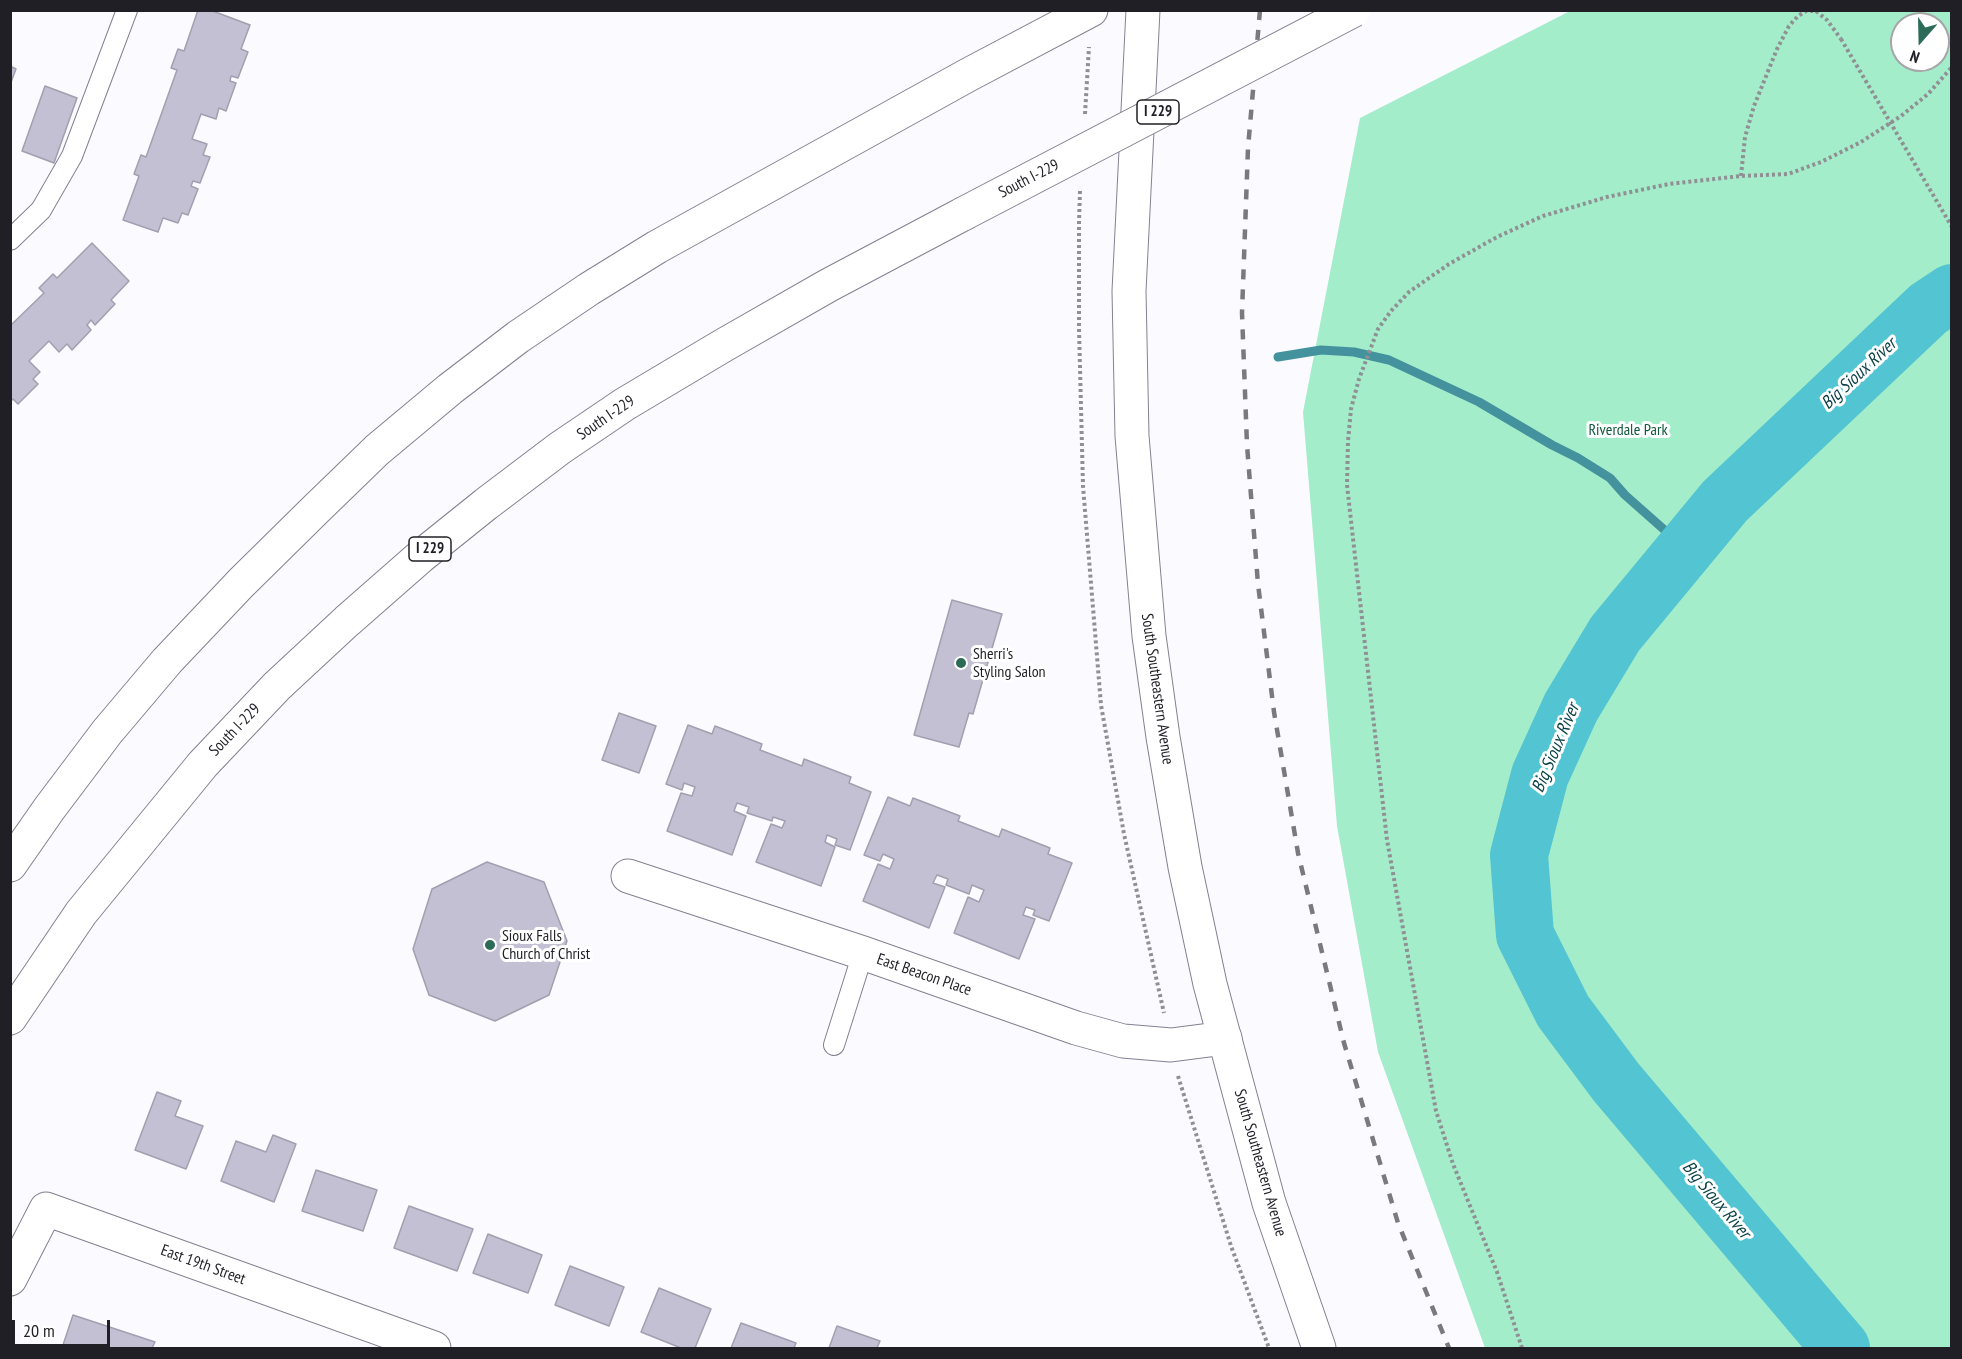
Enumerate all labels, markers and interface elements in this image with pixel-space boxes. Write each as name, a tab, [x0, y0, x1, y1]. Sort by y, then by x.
north arrow	[1890, 12, 1950, 72]
text: N	[1907, 46, 1922, 68]
road number: I 229	[1137, 100, 1179, 124]
street label: South I-229	[995, 156, 1063, 202]
water label: Big Sioux River	[1817, 334, 1901, 414]
street label: South I-229	[573, 392, 639, 444]
park label: Riverdale Park	[1588, 420, 1668, 440]
road number: I 229	[409, 537, 451, 561]
street label: South Southeastern Avenue	[1137, 612, 1177, 766]
place label: Sherri's Styling Salon	[973, 644, 1046, 682]
marker: Sherri's Styling Salon	[954, 656, 968, 670]
street label: South I-229	[205, 700, 265, 760]
water label: Big Sioux River	[1528, 700, 1584, 796]
place label: Sioux Falls Church of Christ	[502, 926, 590, 964]
marker: Sioux Falls Church of Christ	[483, 938, 497, 952]
street label: East Beacon Place	[874, 950, 974, 1000]
street label: South Southeastern Avenue	[1230, 1087, 1290, 1239]
water label: Big Sioux River	[1677, 1157, 1755, 1243]
street label: East 19th Street	[158, 1241, 248, 1289]
scale bar	[15, 1308, 112, 1346]
text: 20 m	[23, 1319, 55, 1342]

